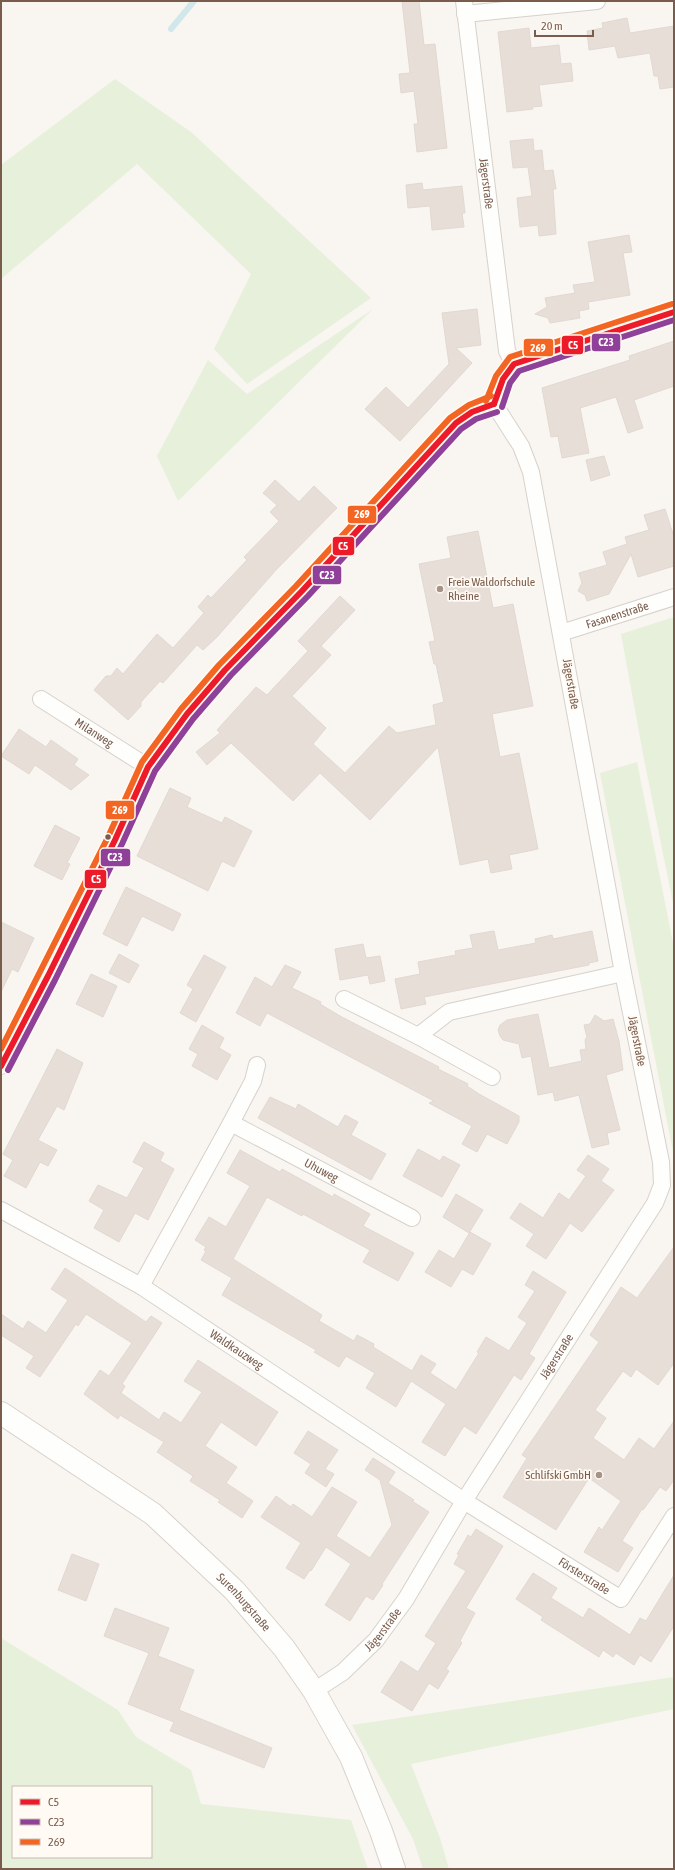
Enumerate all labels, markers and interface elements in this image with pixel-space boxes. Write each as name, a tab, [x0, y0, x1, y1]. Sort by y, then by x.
scale bar	[535, 12, 593, 38]
text: 20 m	[541, 19, 563, 33]
street label: Jägerstraße	[476, 157, 496, 210]
line badge: C23	[591, 333, 621, 352]
line badge: C5	[561, 335, 584, 355]
text: C23	[598, 336, 614, 348]
line badge: 269	[523, 338, 554, 357]
text: C5	[568, 339, 578, 351]
text: 269	[530, 342, 546, 354]
line badge: 269	[347, 505, 377, 524]
text: 269	[354, 508, 370, 520]
line badge: C5	[332, 536, 355, 556]
text: C5	[338, 540, 348, 552]
line badge: C23	[312, 565, 342, 585]
text: C23	[319, 569, 335, 581]
place label: Freie Waldorfschule Rheine	[448, 575, 535, 603]
marker: Freie Waldorfschule Rheine	[435, 584, 445, 594]
street label: Fasanenstraße	[584, 599, 650, 632]
street label: Jägerstraße	[560, 658, 582, 710]
street label: Milanweg	[72, 715, 117, 751]
line badge: 269	[105, 800, 135, 820]
text: 269	[112, 804, 128, 816]
unlabelled marker	[103, 832, 113, 842]
line badge: C23	[100, 848, 131, 867]
text: C23	[107, 851, 123, 863]
line badge: C5	[84, 869, 107, 889]
text: C5	[91, 873, 101, 885]
street label: Jägerstraße	[625, 1015, 649, 1067]
street label: Uhuweg	[302, 1156, 341, 1185]
street label: Waldkauzweg	[207, 1327, 267, 1373]
street label: Jägerstraße	[537, 1331, 576, 1382]
place label: Schlifski GmbH	[525, 1468, 591, 1482]
marker: Schlifski GmbH	[594, 1470, 604, 1480]
street label: Försterstraße	[556, 1555, 613, 1597]
street label: Surenburgstraße	[214, 1570, 273, 1634]
street label: Jägerstraße	[362, 1605, 404, 1654]
legend	[12, 1786, 152, 1858]
text: C5	[48, 1795, 59, 1809]
text: C23	[48, 1815, 65, 1829]
text: 269	[48, 1835, 65, 1849]

